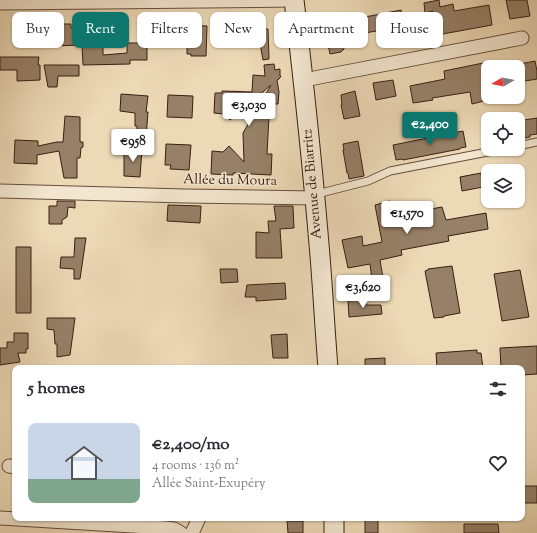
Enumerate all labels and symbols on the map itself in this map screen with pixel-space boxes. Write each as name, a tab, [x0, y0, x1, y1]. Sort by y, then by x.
north arrow	[481, 60, 525, 104]
pin: €3,030	[216, 93, 282, 127]
pin: €2,400	[397, 112, 463, 146]
street label: Avenue de Biarritz	[298, 128, 328, 240]
pin: €958	[109, 129, 157, 163]
street label: Allée du Moura	[183, 170, 278, 192]
pin: €1,570	[374, 201, 440, 235]
pin: €3,620	[330, 275, 396, 309]

